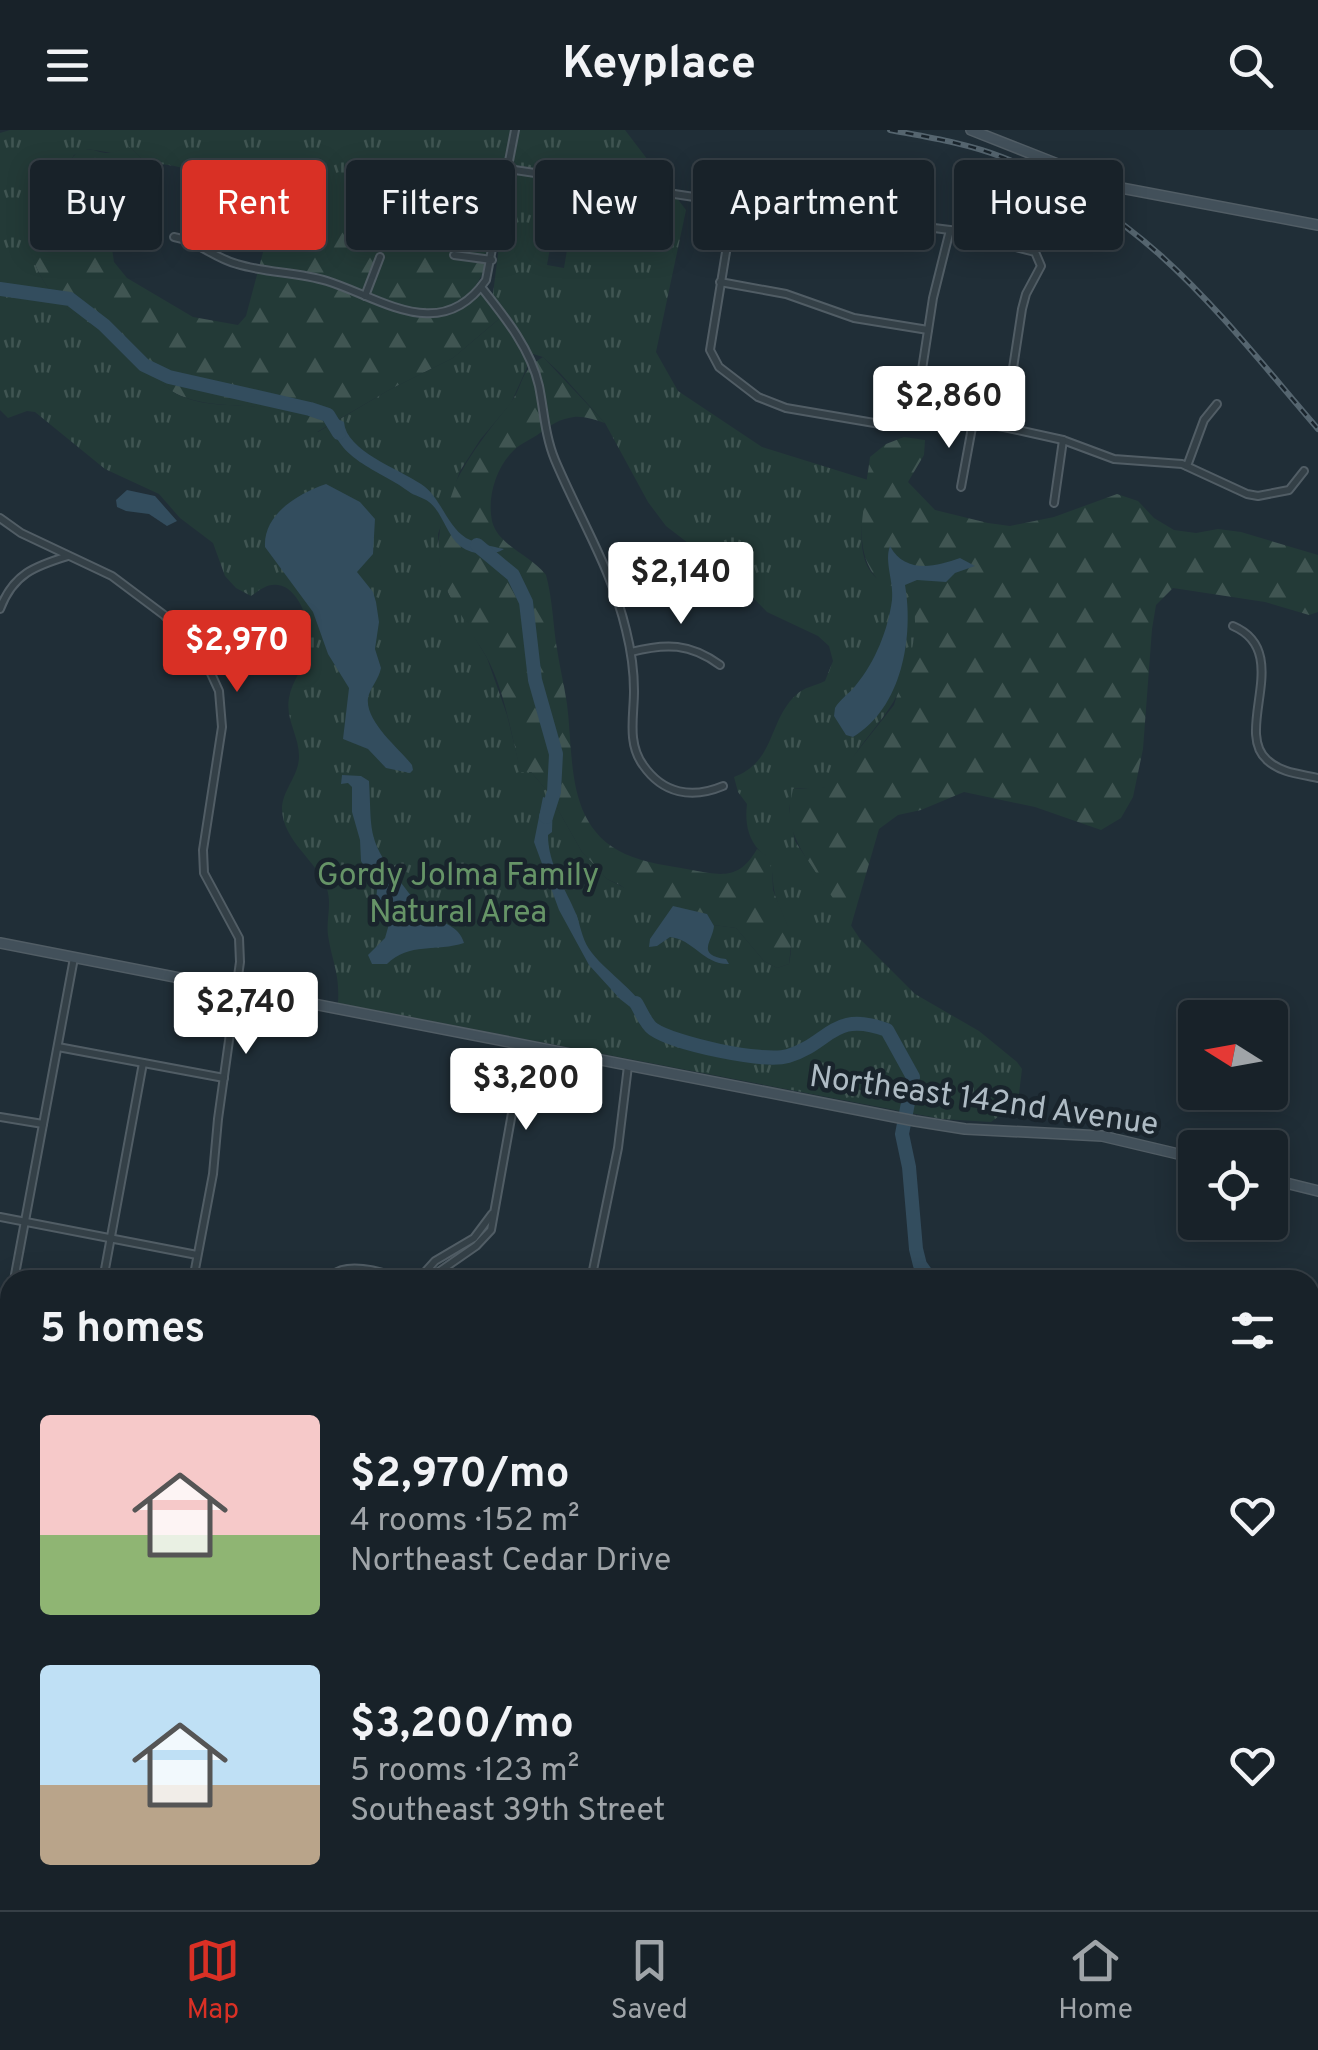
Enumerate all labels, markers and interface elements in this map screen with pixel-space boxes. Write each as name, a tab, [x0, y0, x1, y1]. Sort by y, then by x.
text: Keyplace	[562, 37, 756, 94]
icon: menu	[40, 38, 95, 93]
icon: search	[1223, 38, 1278, 93]
chip: Buy	[30, 160, 162, 250]
chip: Rent	[182, 160, 326, 250]
chip: Filters	[346, 160, 515, 250]
chip: New	[535, 160, 673, 250]
chip: Apartment	[693, 160, 934, 250]
chip: House	[954, 160, 1123, 250]
pin: $2,860	[868, 366, 1030, 451]
text: $2,860	[895, 378, 1003, 418]
pin: $2,140	[600, 542, 762, 627]
text: $2,140	[630, 554, 732, 594]
pin: $2,970	[156, 610, 318, 695]
text: $2,970	[185, 622, 289, 662]
park label: Gordy Jolma Family Natural Area	[317, 857, 599, 934]
pin: $2,740	[165, 972, 327, 1057]
text: $2,740	[196, 984, 296, 1024]
north arrow	[1178, 1000, 1288, 1110]
map controls	[1178, 1000, 1288, 1240]
pin: $3,200	[445, 1048, 607, 1133]
street label: Northeast 142nd Avenue	[807, 1058, 1161, 1146]
text: $3,200	[472, 1060, 580, 1100]
button: locate	[1178, 1130, 1288, 1240]
icon: filters	[1225, 1303, 1280, 1358]
text: 5 homes	[40, 1304, 205, 1357]
text: $2,970/mo	[350, 1449, 570, 1502]
icon: home	[120, 1455, 240, 1575]
icon: heart	[1225, 1488, 1280, 1543]
text: 4 rooms · 152 m²	[350, 1502, 580, 1542]
text: Northeast Cedar Drive	[350, 1542, 671, 1582]
text: $3,200/mo	[350, 1699, 574, 1752]
icon: home	[120, 1705, 240, 1825]
icon: heart	[1225, 1738, 1280, 1793]
text: 5 rooms · 123 m²	[350, 1752, 579, 1792]
text: Southeast 39th Street	[350, 1792, 665, 1832]
tab: Map	[185, 1933, 240, 2029]
tab: Saved	[611, 1933, 688, 2029]
tab: Home	[1058, 1933, 1133, 2029]

